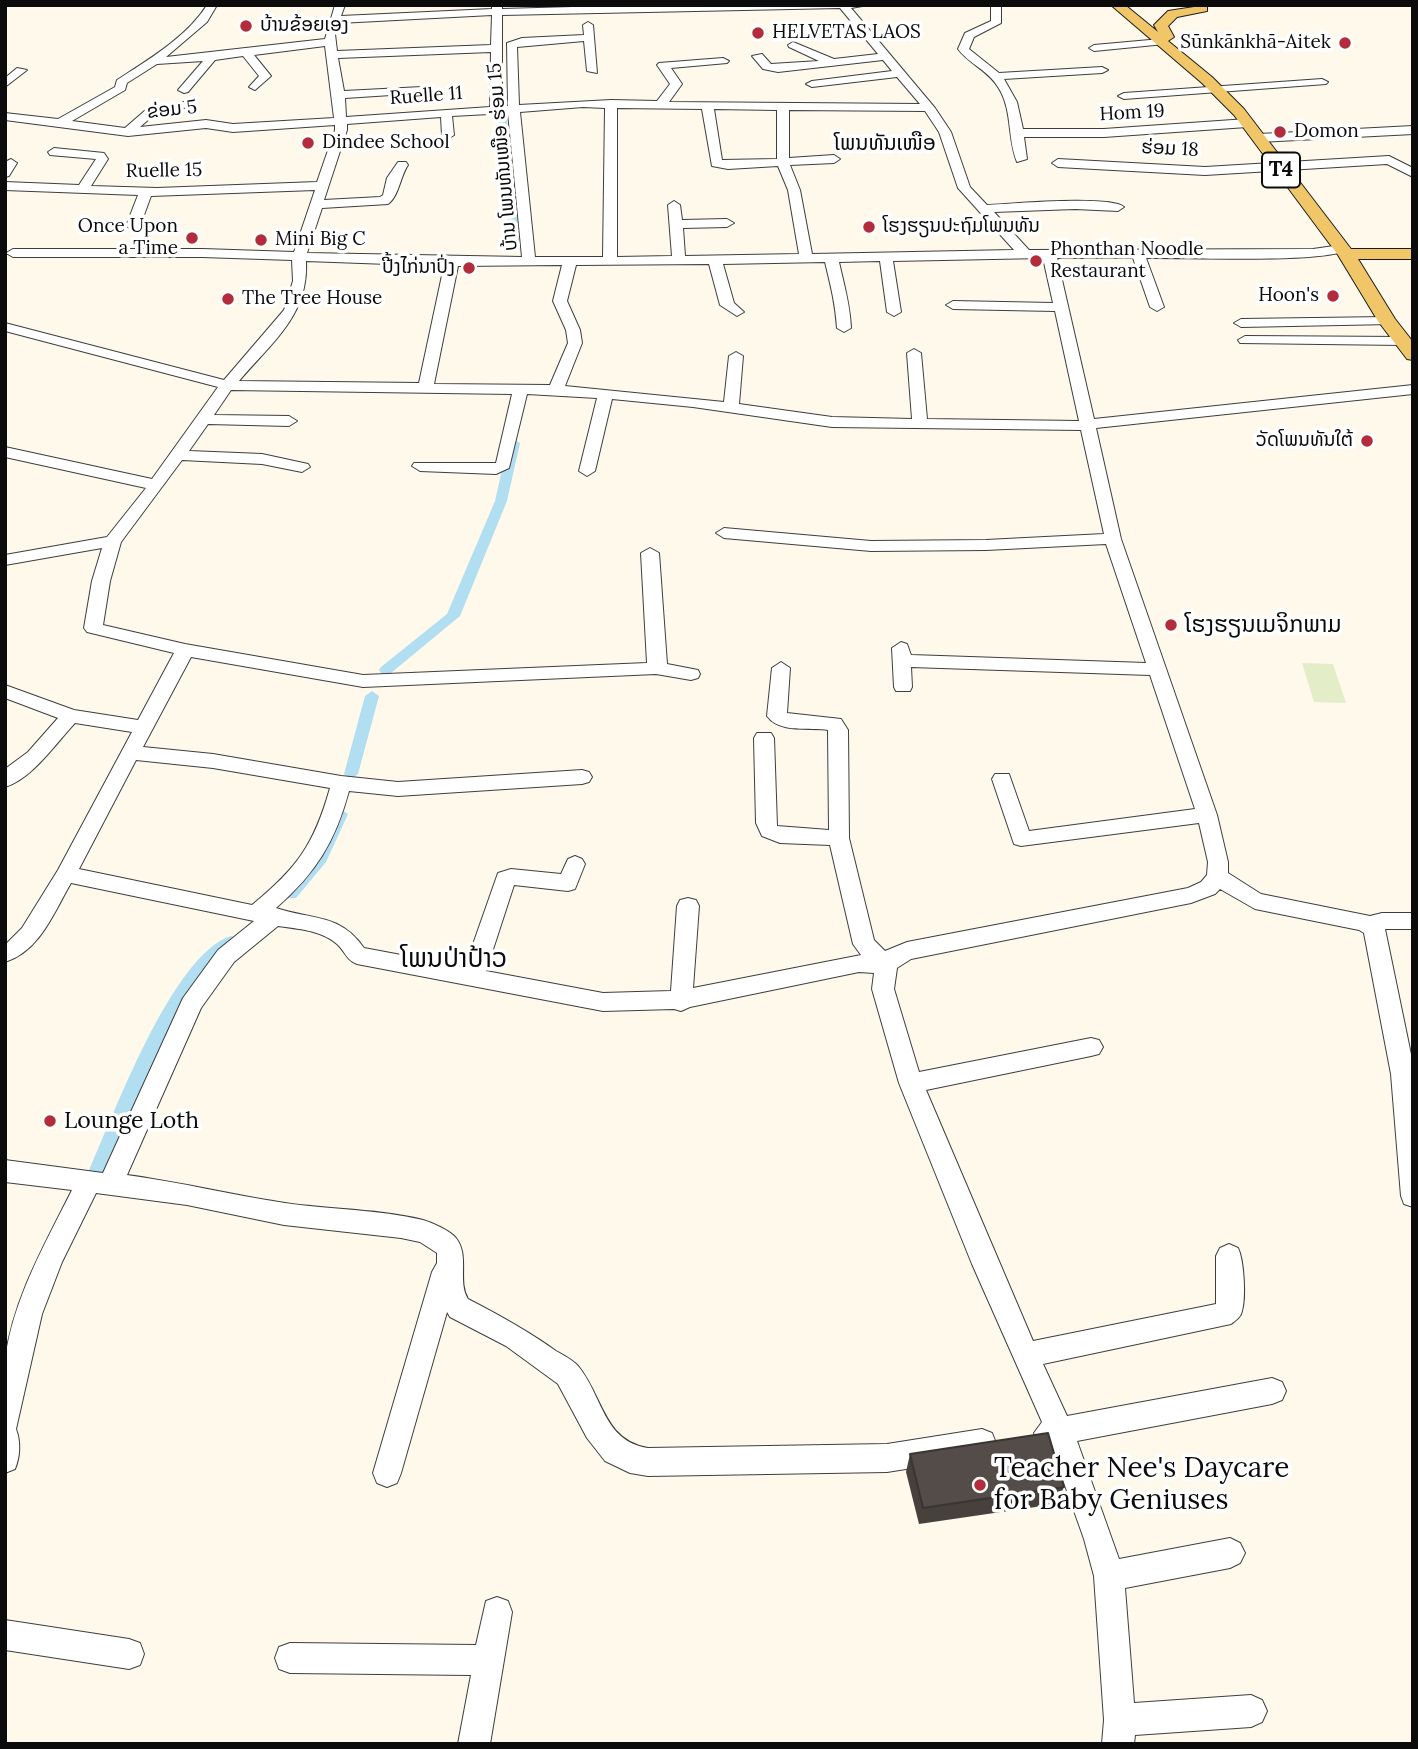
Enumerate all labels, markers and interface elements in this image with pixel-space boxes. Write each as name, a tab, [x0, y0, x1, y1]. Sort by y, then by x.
place label: ບ້ານຂ້ອຍເອງ	[260, 15, 349, 37]
marker: ບ້ານຂ້ອຍເອງ	[238, 18, 254, 34]
place label: HELVETAS LAOS	[772, 22, 921, 44]
marker: HELVETAS LAOS	[750, 25, 766, 41]
place label: Sūnkānkhā-Aitek	[1180, 32, 1331, 54]
marker: Sūnkānkhā-Aitek	[1337, 35, 1353, 51]
street label: ບ້ານ ໂພນທັນເໜືອ ຮ່ອມ 15	[483, 62, 523, 252]
street label: Ruelle 11	[389, 82, 463, 110]
street label: ຂ່ອມ 5	[146, 96, 198, 124]
street label: Hom 19	[1099, 100, 1165, 126]
place label: Domon	[1294, 121, 1359, 143]
marker: Domon	[1272, 124, 1288, 140]
district label: ໂພນທັນເໜືອ	[834, 131, 936, 157]
place label: Dindee School	[322, 132, 450, 154]
marker: Dindee School	[300, 135, 316, 151]
street label: ຮ່ອມ 18	[1141, 136, 1199, 162]
road number: T4	[1262, 152, 1300, 188]
street label: Ruelle 15	[126, 159, 202, 183]
place label: Once Upon a Time	[78, 216, 178, 260]
place label: ໂຮງຮຽນປະຖົມໂພນທັນ	[883, 216, 1040, 238]
marker: ໂຮງຮຽນປະຖົມໂພນທັນ	[861, 219, 877, 235]
place label: Mini Big C	[275, 229, 365, 251]
marker: Once Upon a Time	[184, 230, 200, 246]
marker: Mini Big C	[253, 232, 269, 248]
place label: Phonthan Noodle Restaurant	[1050, 239, 1204, 283]
marker: Phonthan Noodle Restaurant	[1028, 253, 1044, 269]
place label: ປີ້ງໄກ່ນາປົ່ງ	[382, 257, 455, 279]
marker: ປີ້ງໄກ່ນາປົ່ງ	[461, 260, 477, 276]
place label: Hoon's	[1258, 285, 1319, 307]
place label: The Tree House	[242, 288, 382, 310]
marker: Hoon's	[1325, 288, 1341, 304]
marker: The Tree House	[220, 291, 236, 307]
place label: ວັດໂພນທັນໃຕ້	[1256, 430, 1353, 452]
marker: ວັດໂພນທັນໃຕ້	[1359, 433, 1375, 449]
place label: ໂຮງຮຽນເມຈິກພາມ	[1185, 611, 1342, 639]
marker: ໂຮງຮຽນເມຈິກພາມ	[1163, 617, 1179, 633]
district label: ໂພນປ່າປ້າວ	[401, 944, 507, 976]
place label: Lounge Loth	[64, 1107, 199, 1135]
marker: Lounge Loth	[42, 1113, 58, 1129]
place label: Teacher Nee's Daycare for Baby Geniuses	[994, 1452, 1289, 1518]
marker: Teacher Nee's Daycare for Baby Geniuses	[972, 1477, 988, 1493]

